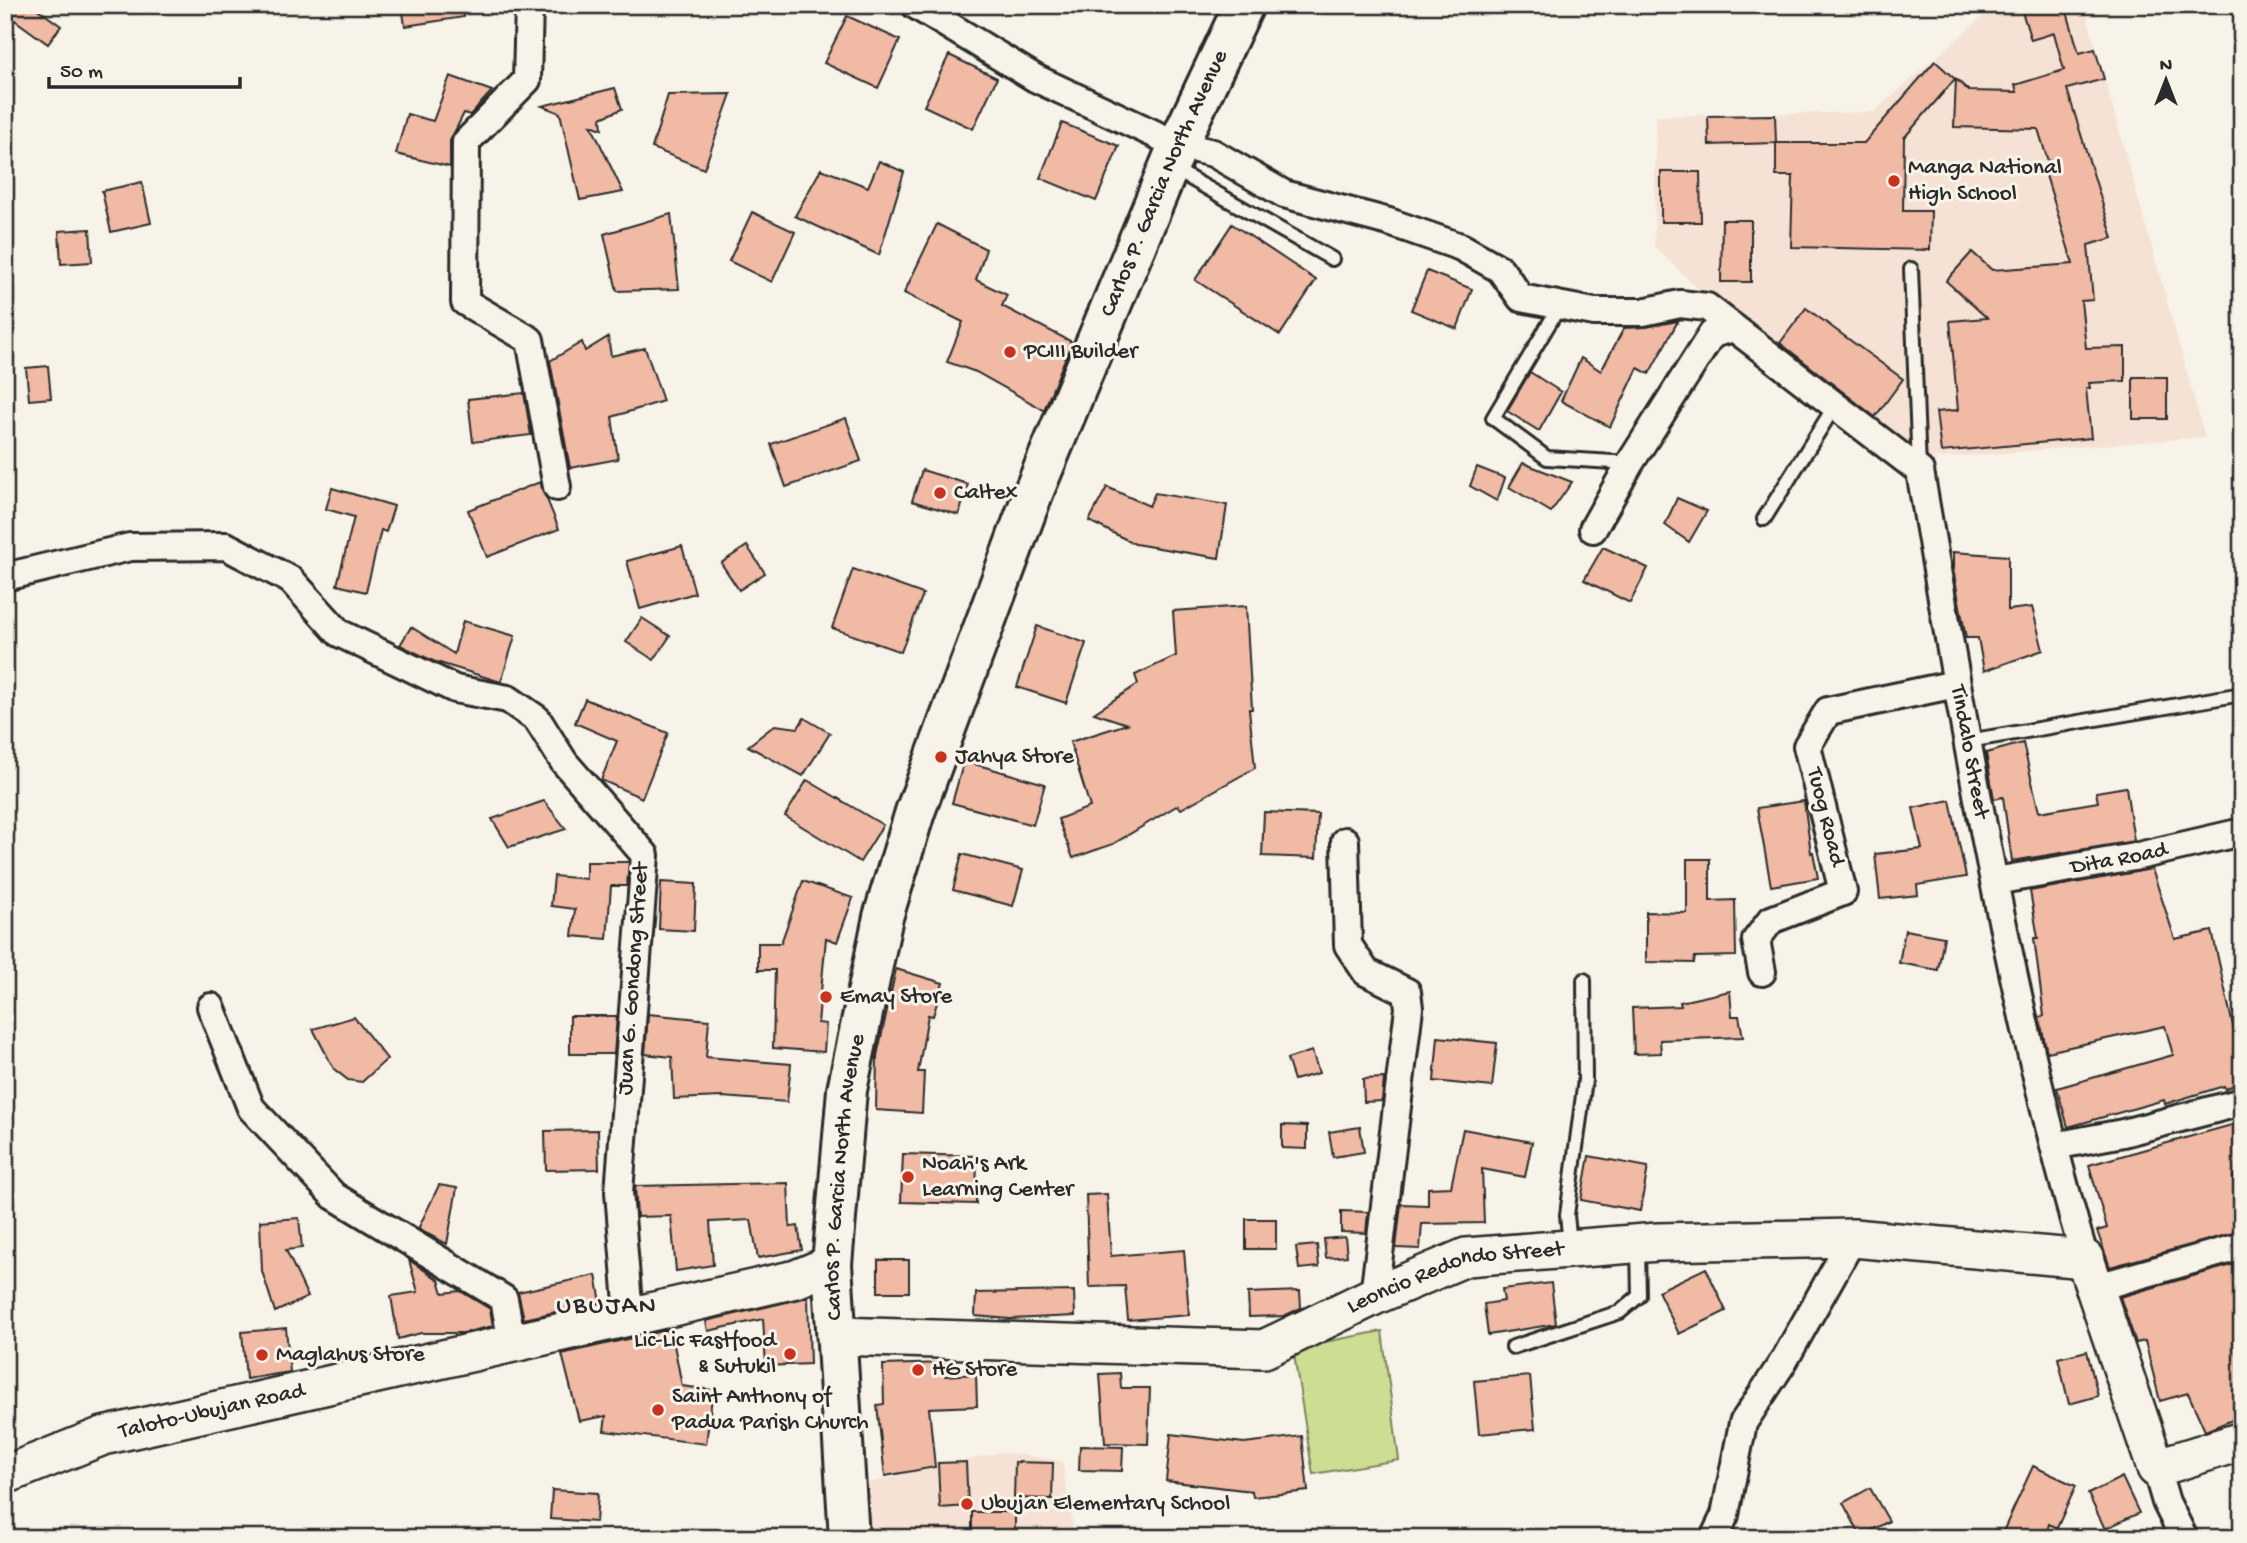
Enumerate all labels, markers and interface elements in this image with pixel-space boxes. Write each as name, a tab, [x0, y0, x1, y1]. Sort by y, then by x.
street label: Carlos P. Garcia North Avenue	[1095, 45, 1235, 321]
scale bar	[49, 46, 240, 90]
north arrow	[2132, 46, 2202, 116]
text: N	[2160, 55, 2172, 78]
text: 50 m	[60, 61, 103, 86]
place label: Manga National High School	[1908, 155, 2062, 208]
marker: Manga National High School	[1886, 173, 1902, 189]
place label: PCIII Builder	[1023, 339, 1139, 366]
marker: PCIII Builder	[1002, 344, 1018, 360]
place label: Caltex	[954, 480, 1018, 507]
marker: Caltex	[932, 485, 948, 501]
street label: Tindalo Street	[1943, 681, 1995, 822]
place label: Jahya Store	[955, 744, 1075, 771]
marker: Jahya Store	[933, 749, 949, 765]
street label: Tuog Road	[1799, 763, 1851, 870]
street label: Dita Road	[2067, 836, 2172, 882]
street label: Juan G. Gondong Street	[612, 860, 656, 1096]
place label: Emay Store	[840, 984, 953, 1011]
marker: Emay Store	[818, 989, 834, 1005]
street label: Carlos P. Garcia North Avenue	[818, 1031, 872, 1321]
place label: Noah's Ark Learning Center	[922, 1151, 1075, 1204]
marker: Noah's Ark Learning Center	[900, 1169, 916, 1185]
street label: Leoncio Redondo Street	[1343, 1236, 1566, 1320]
district label: UBUJAN	[556, 1292, 658, 1323]
place label: Lic-Lic Fastfood & Sutukil	[634, 1328, 778, 1381]
place label: Maglahus Store	[276, 1342, 426, 1369]
marker: Lic-Lic Fastfood & Sutukil	[782, 1346, 798, 1362]
marker: Maglahus Store	[254, 1347, 270, 1363]
place label: HG Store	[932, 1357, 1018, 1384]
marker: HG Store	[910, 1362, 926, 1378]
street label: Taloto-Ubujan Road	[114, 1377, 309, 1446]
place label: Saint Anthony of Padua Parish Church	[671, 1384, 869, 1437]
marker: Saint Anthony of Padua Parish Church	[650, 1402, 666, 1418]
place label: Ubujan Elementary School	[981, 1491, 1230, 1518]
marker: Ubujan Elementary School	[959, 1496, 975, 1512]

